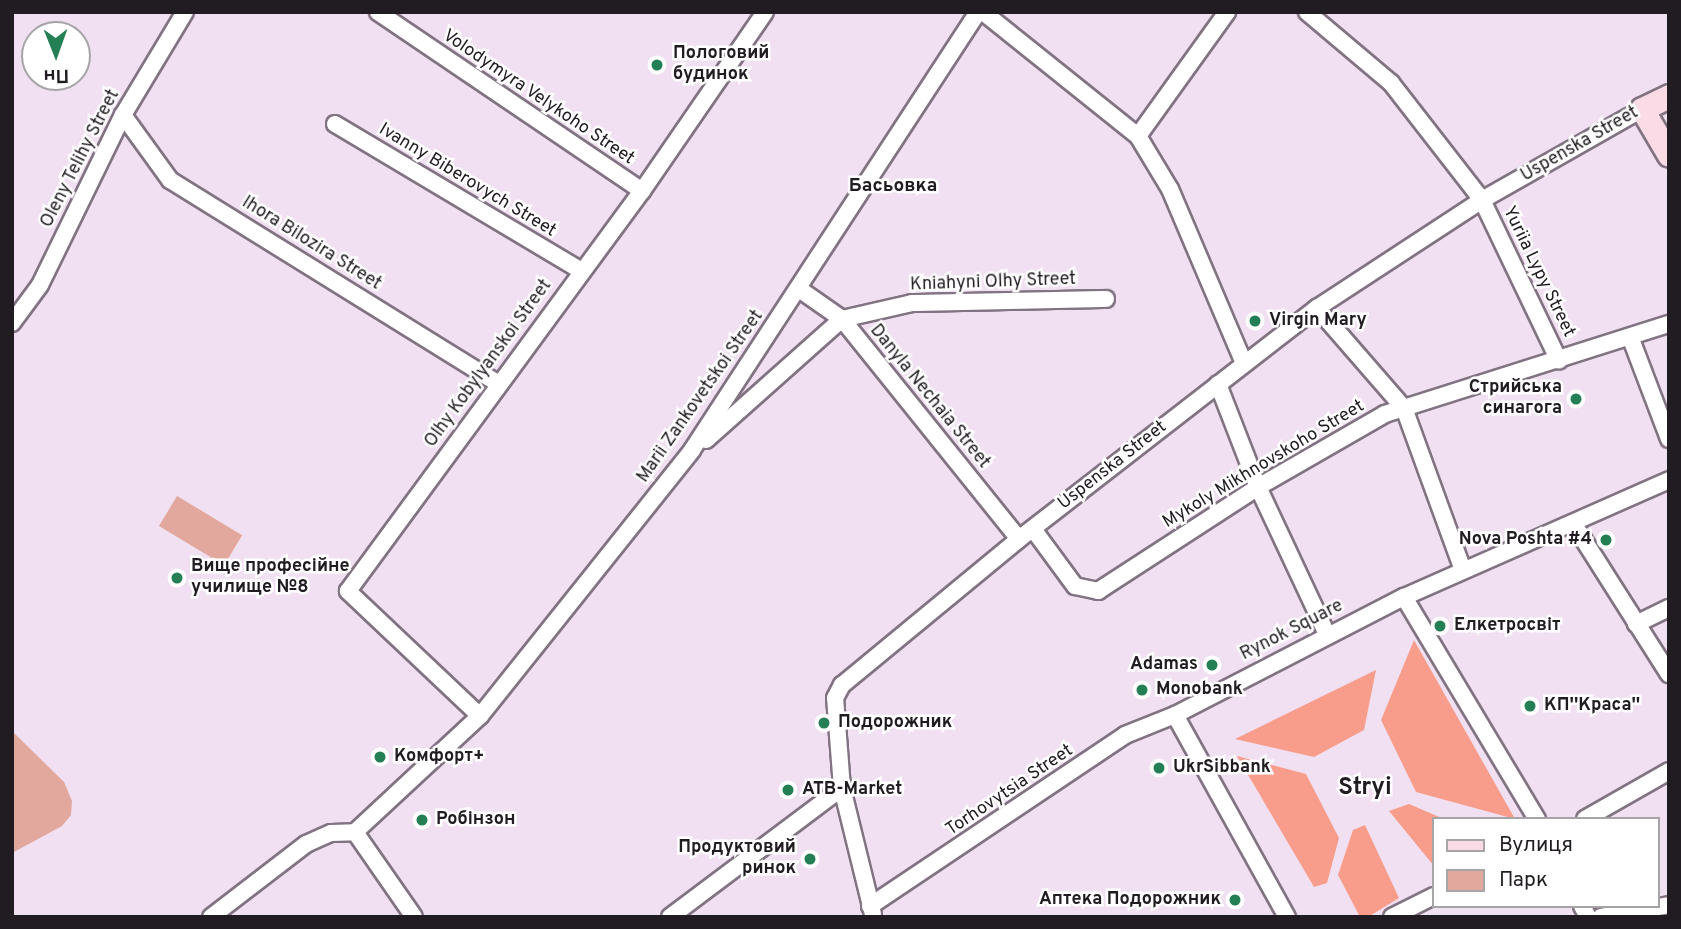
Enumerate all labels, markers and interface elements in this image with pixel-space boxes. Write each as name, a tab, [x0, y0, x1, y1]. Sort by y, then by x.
north arrow	[21, 21, 91, 91]
street label: Volodymyra Velykoho Street	[438, 25, 638, 171]
place label: Пологовий будинок	[673, 44, 769, 86]
marker: Пологовий будинок	[647, 55, 667, 75]
text: Пн	[43, 63, 69, 87]
street label: Oleny Telihy Street	[37, 86, 125, 232]
street label: Uspenska Street	[1517, 103, 1643, 187]
street label: Ivanny Biberovych Street	[374, 119, 560, 243]
district label: Басьовка	[849, 176, 937, 198]
street label: Ihora Bilozira Street	[237, 192, 385, 296]
street label: Yuriia Lypy Street	[1497, 203, 1579, 341]
street label: Kniahyni Olhy Street	[910, 269, 1076, 297]
street label: Olhy Kobylyanskoi Street	[421, 276, 557, 452]
street label: Marii Zankovetskoi Street	[633, 307, 769, 487]
place label: Virgin Mary	[1269, 310, 1367, 332]
marker: Virgin Mary	[1247, 313, 1263, 329]
street label: Danyla Nechaia Street	[864, 321, 994, 473]
place label: Стрийська синагога	[1469, 378, 1562, 420]
marker: Стрийська синагога	[1568, 391, 1584, 407]
street label: Mykoly Mikhnovskoho Street	[1159, 396, 1369, 534]
street label: Uspenska Street	[1054, 417, 1172, 515]
place label: Nova Poshta #4	[1459, 529, 1592, 551]
marker: Nova Poshta #4	[1598, 532, 1614, 548]
place label: Вище професійне училище №8	[191, 557, 350, 600]
marker: Вище професійне училище №8	[169, 570, 185, 586]
street label: Rynok Square	[1237, 596, 1347, 666]
place label: Елкетросвіт	[1454, 615, 1560, 637]
marker: Елкетросвіт	[1432, 618, 1448, 634]
place label: Adamas	[1130, 654, 1198, 676]
marker: Adamas	[1204, 657, 1220, 673]
place label: Monobank	[1156, 679, 1243, 701]
marker: Monobank	[1134, 682, 1150, 698]
place label: КП''Краса''	[1544, 695, 1640, 717]
marker: КП''Краса''	[1522, 698, 1538, 714]
place label: Подорожник	[838, 712, 952, 734]
marker: Подорожник	[816, 715, 832, 731]
street label: Torhovytsia Street	[942, 741, 1078, 841]
place label: Комфорт+	[394, 746, 485, 768]
marker: Комфорт+	[372, 749, 388, 765]
place label: UkrSibbank	[1173, 757, 1271, 779]
marker: UkrSibbank	[1151, 760, 1167, 776]
district label: Stryi	[1338, 775, 1392, 803]
place label: ATB-Market	[802, 779, 902, 801]
marker: ATB-Market	[780, 782, 796, 798]
place label: Робінзон	[436, 809, 516, 831]
marker: Робінзон	[414, 812, 430, 828]
legend	[1432, 817, 1660, 908]
text: Вулиця	[1499, 832, 1573, 859]
place label: Продуктовий ринок	[678, 838, 796, 880]
marker: Продуктовий ринок	[802, 851, 818, 867]
text: Парк	[1499, 867, 1548, 894]
place label: Аптека Подорожник	[1039, 889, 1221, 911]
marker: Аптека Подорожник	[1227, 892, 1243, 908]

